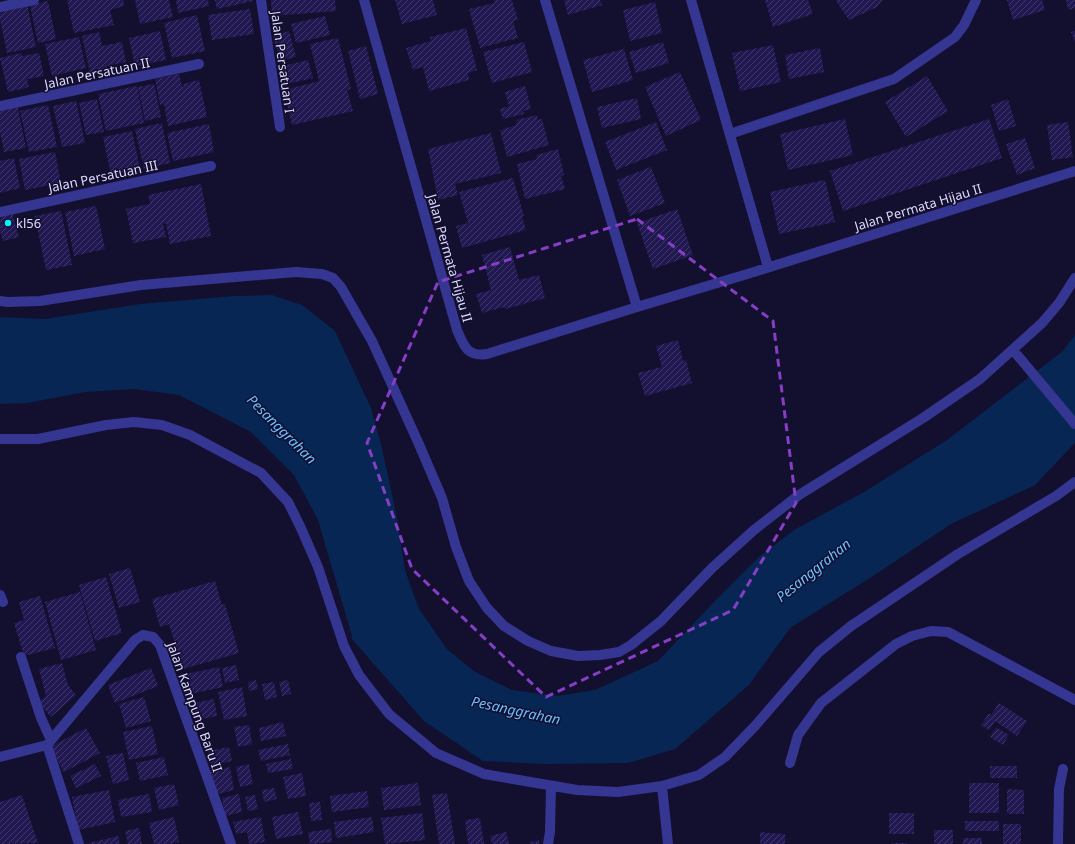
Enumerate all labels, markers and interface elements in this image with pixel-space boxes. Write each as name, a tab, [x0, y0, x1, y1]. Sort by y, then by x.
street label: Jalan Persatuan I	[267, 8, 299, 114]
street label: Jalan Persatuan II	[41, 53, 151, 93]
street label: Jalan Persatuan III	[45, 156, 159, 197]
street label: Jalan Permata Hijau II	[850, 179, 984, 236]
street label: Jalan Permata Hijau II	[423, 190, 477, 324]
place label: kl56	[16, 214, 41, 232]
marker: kl56	[3, 218, 13, 228]
water label: Pesanggrahan	[243, 390, 321, 468]
water label: Pesanggrahan	[772, 534, 854, 606]
street label: Jalan Kampung Baru II	[162, 638, 227, 775]
water label: Pesanggrahan	[470, 691, 562, 729]

